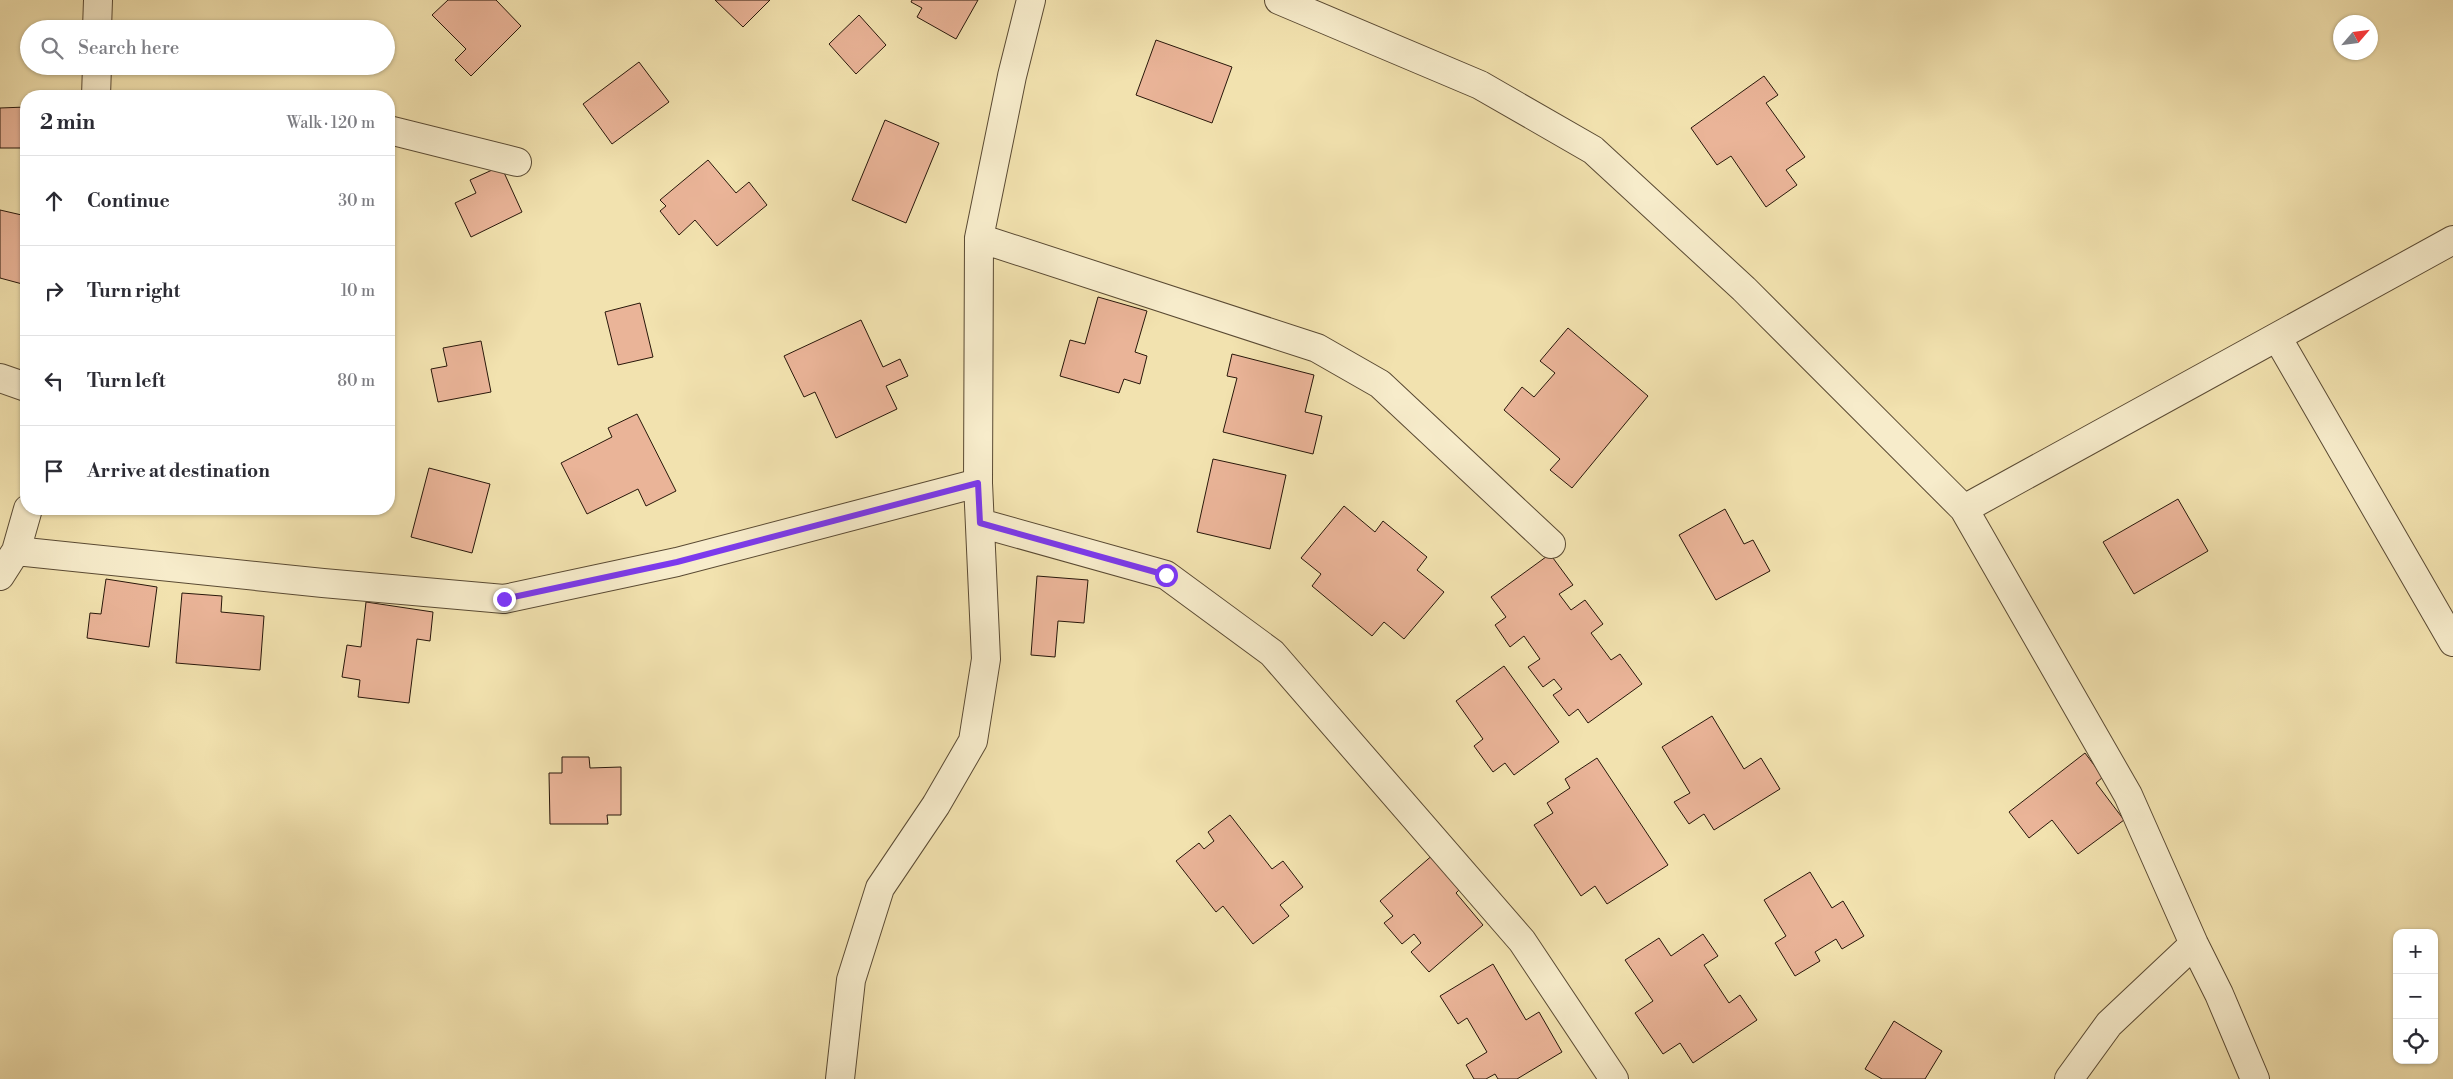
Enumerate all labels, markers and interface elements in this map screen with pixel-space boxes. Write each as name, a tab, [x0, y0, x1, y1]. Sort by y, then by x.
north arrow	[2333, 15, 2378, 60]
search box	[20, 20, 395, 75]
icon: search	[38, 34, 66, 62]
text: Search here	[78, 36, 179, 60]
text: 2 min	[40, 110, 95, 136]
text: Walk · 120 m	[287, 113, 375, 133]
icon: ahead	[40, 187, 68, 215]
text: Continue	[87, 189, 170, 213]
text: 30 m	[338, 191, 375, 211]
icon: right	[40, 277, 68, 305]
text: Turn right	[87, 279, 180, 303]
text: 10 m	[341, 281, 375, 301]
icon: left	[40, 367, 68, 395]
text: Turn left	[87, 369, 166, 393]
text: 80 m	[337, 371, 375, 391]
icon: arrive	[40, 457, 68, 485]
text: Arrive at destination	[87, 459, 270, 483]
route start	[1155, 564, 1178, 587]
route end	[493, 588, 516, 611]
map controls	[2393, 929, 2438, 1064]
button: +	[2393, 929, 2438, 974]
button: −	[2393, 974, 2438, 1019]
button: locate	[2393, 1019, 2438, 1064]

